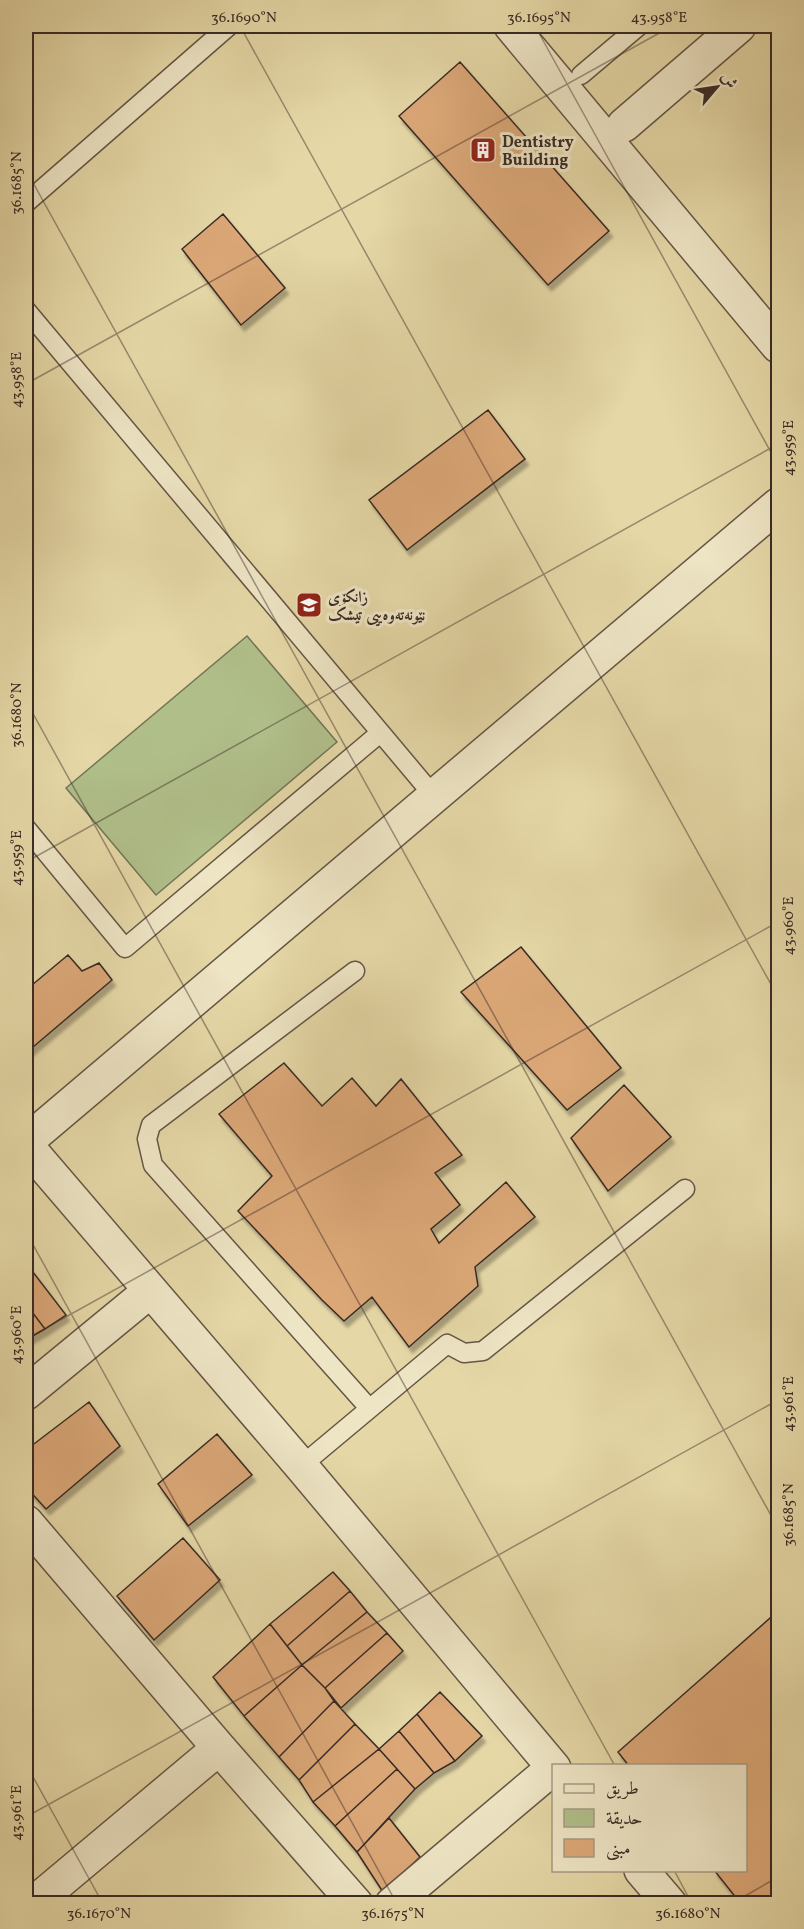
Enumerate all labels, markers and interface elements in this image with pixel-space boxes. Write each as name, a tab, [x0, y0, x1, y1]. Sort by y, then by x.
text: 36.1690°N	[211, 8, 277, 29]
text: 36.1695°N	[507, 8, 571, 29]
text: 43.958°E	[631, 8, 687, 29]
north arrow	[687, 57, 747, 117]
text: ش	[715, 68, 742, 93]
place label: Dentistry Building	[502, 132, 574, 172]
building icon: Dentistry Building	[468, 135, 498, 165]
text: 36.1685°N	[7, 151, 28, 215]
text: 43.958°E	[7, 352, 28, 408]
text: 43.959°E	[779, 420, 800, 476]
place label: زانکۆی نێونەتەوەییی تیشک	[328, 587, 426, 627]
school or university icon: زانکۆی نێونەتەوەییی تیشک	[294, 590, 324, 620]
text: 36.1680°N	[7, 682, 28, 748]
text: 43.959°E	[7, 830, 28, 886]
text: 43.960°E	[779, 897, 800, 955]
text: 43.960°E	[7, 1306, 28, 1364]
text: 43.961°E	[779, 1376, 800, 1432]
text: 36.1685°N	[779, 1483, 800, 1547]
legend	[552, 1764, 747, 1872]
text: طريق	[606, 1777, 639, 1802]
text: 43.961°E	[7, 1785, 28, 1841]
text: حديقة	[606, 1807, 642, 1832]
text: مبنى	[606, 1837, 631, 1862]
text: 36.1670°N	[67, 1904, 131, 1925]
text: 36.1675°N	[361, 1904, 425, 1925]
text: 36.1680°N	[655, 1904, 721, 1925]

